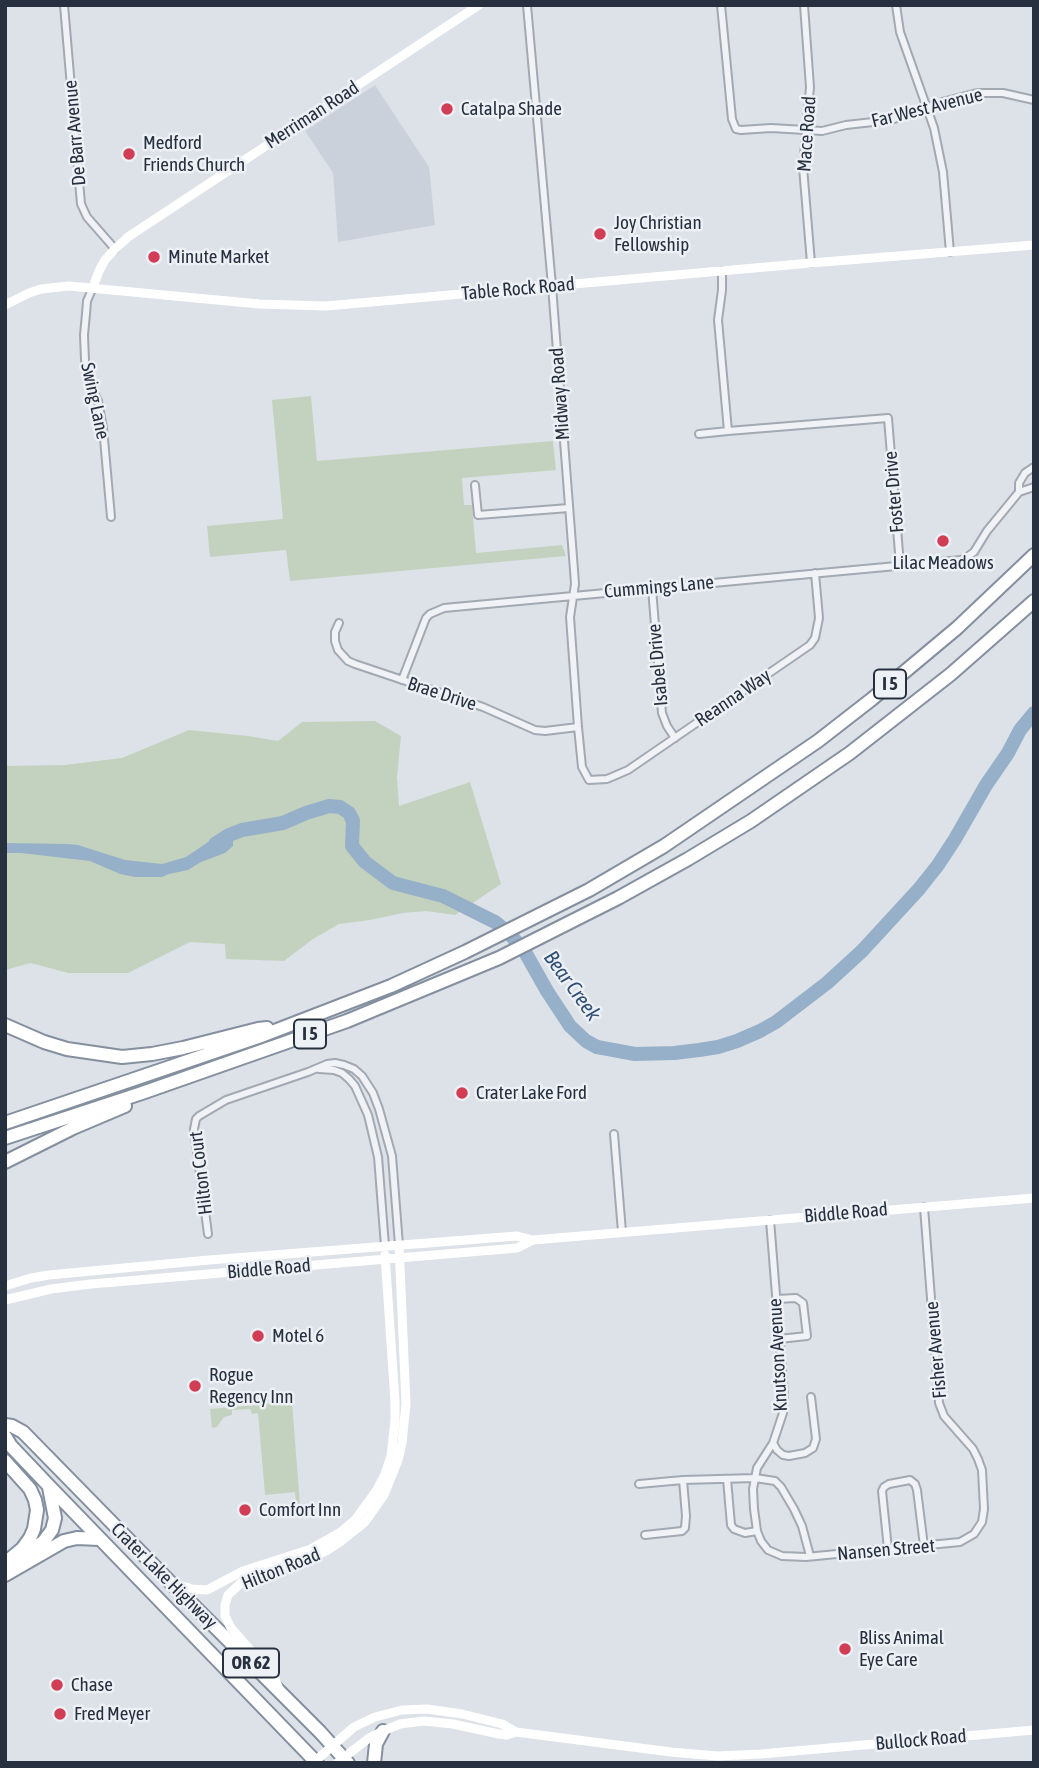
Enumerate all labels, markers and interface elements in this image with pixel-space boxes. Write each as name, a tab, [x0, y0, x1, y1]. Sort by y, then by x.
street label: Merriman Road	[261, 76, 363, 154]
street label: De Barr Avenue	[59, 79, 91, 187]
street label: Far West Avenue	[869, 83, 985, 133]
street label: Mace Road	[793, 95, 821, 173]
place label: Catalpa Shade	[461, 98, 562, 120]
marker: Catalpa Shade	[439, 101, 455, 117]
place label: Medford Friends Church	[143, 132, 245, 176]
marker: Medford Friends Church	[121, 146, 137, 162]
place label: Joy Christian Fellowship	[614, 212, 702, 256]
marker: Joy Christian Fellowship	[592, 226, 608, 242]
place label: Minute Market	[168, 246, 269, 268]
marker: Minute Market	[146, 249, 162, 265]
street label: Table Rock Road	[460, 273, 576, 305]
street label: Midway Road	[545, 347, 575, 441]
street label: Swing Lane	[76, 361, 114, 441]
street label: Foster Drive	[879, 450, 909, 534]
marker: Lilac Meadows	[935, 533, 951, 549]
place label: Lilac Meadows	[892, 552, 994, 574]
street label: Cummings Lane	[603, 571, 715, 603]
street label: Isabel Drive	[643, 623, 673, 707]
street label: Reanna Way	[691, 664, 775, 732]
road number: I 5	[874, 670, 906, 698]
street label: Brae Drive	[405, 672, 479, 716]
water label: Bear Creek	[538, 946, 606, 1026]
road number: I 5	[294, 1020, 326, 1049]
place label: Crater Lake Ford	[476, 1082, 587, 1104]
marker: Crater Lake Ford	[454, 1085, 470, 1101]
street label: Hilton Court	[185, 1130, 217, 1216]
street label: Biddle Road	[803, 1198, 889, 1228]
street label: Biddle Road	[226, 1254, 312, 1284]
street label: Knutson Avenue	[764, 1298, 792, 1412]
street label: Fisher Avenue	[920, 1301, 952, 1399]
place label: Motel 6	[272, 1325, 324, 1347]
marker: Motel 6	[250, 1328, 266, 1344]
place label: Rogue Regency Inn	[209, 1364, 293, 1408]
marker: Rogue Regency Inn	[187, 1378, 203, 1394]
place label: Comfort Inn	[259, 1499, 341, 1521]
marker: Comfort Inn	[237, 1502, 253, 1518]
street label: Crater Lake Highway	[106, 1518, 222, 1634]
street label: Nansen Street	[836, 1534, 936, 1566]
street label: Hilton Road	[238, 1543, 324, 1595]
place label: Bliss Animal Eye Care	[859, 1627, 944, 1671]
marker: Bliss Animal Eye Care	[837, 1641, 853, 1657]
road number: OR 62	[223, 1648, 279, 1678]
place label: Chase	[71, 1674, 113, 1696]
marker: Chase	[49, 1677, 65, 1693]
place label: Fred Meyer	[74, 1703, 150, 1725]
marker: Fred Meyer	[52, 1706, 68, 1722]
street label: Bullock Road	[875, 1725, 967, 1755]

